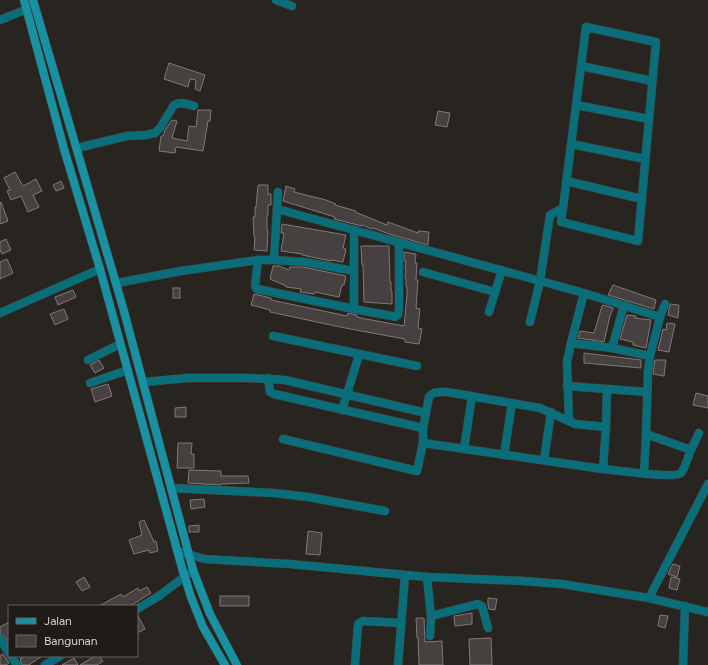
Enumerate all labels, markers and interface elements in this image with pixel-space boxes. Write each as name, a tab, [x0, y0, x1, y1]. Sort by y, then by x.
legend	[8, 605, 138, 657]
text: Jalan	[44, 614, 72, 628]
text: Bangunan	[44, 634, 98, 648]

